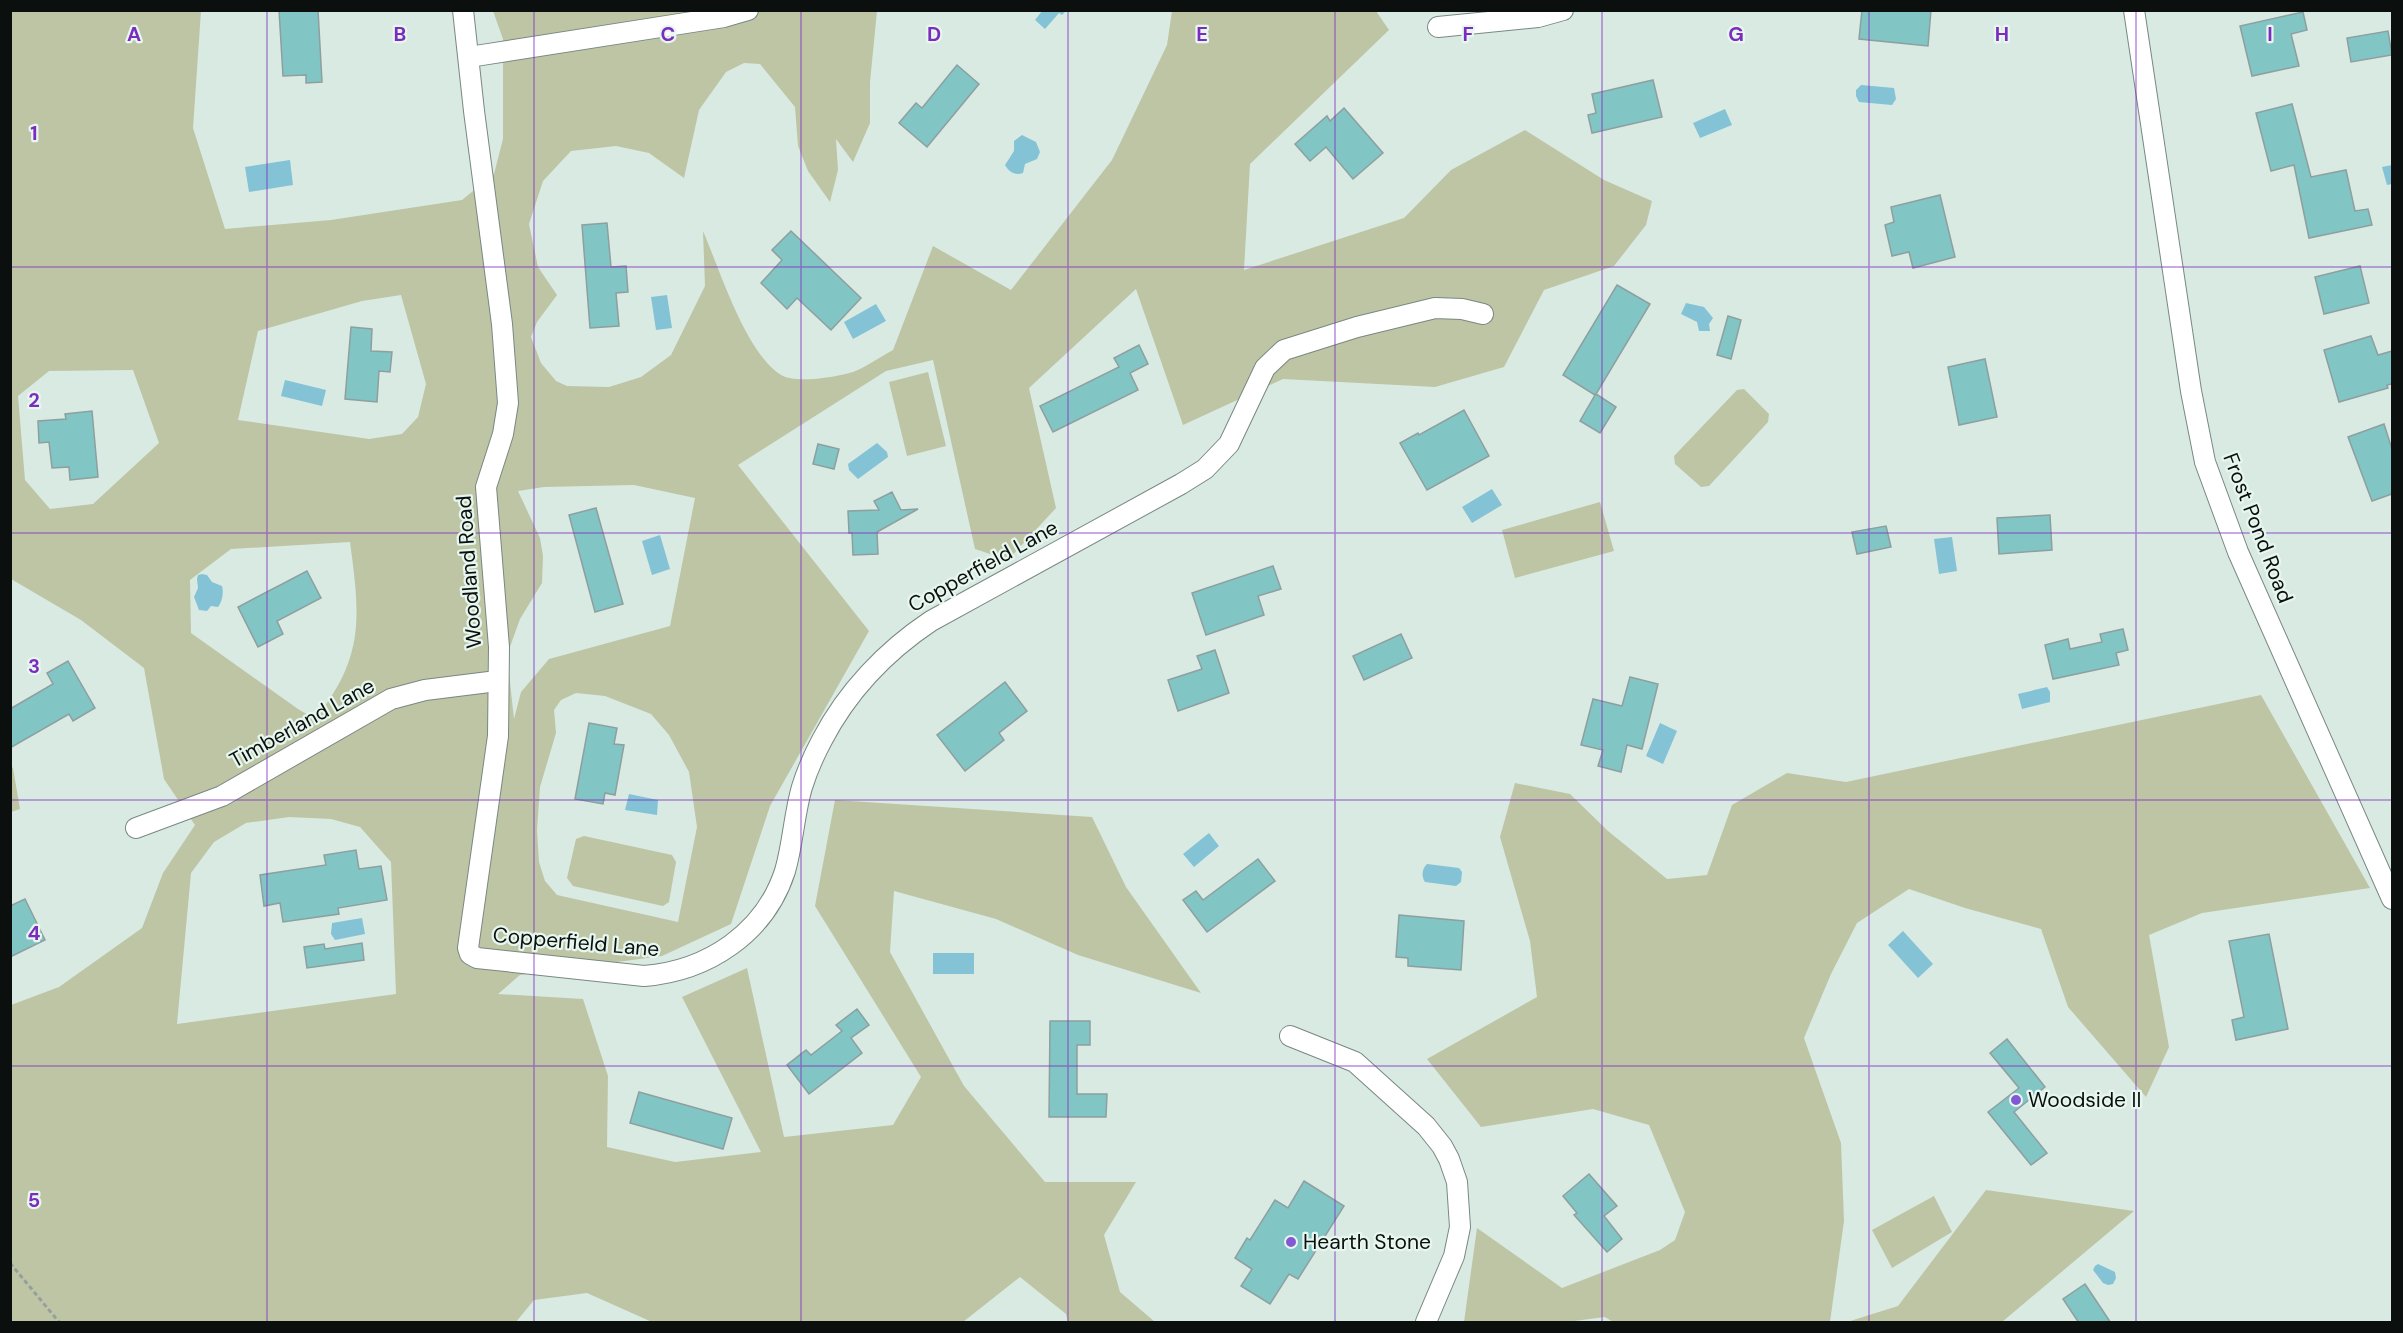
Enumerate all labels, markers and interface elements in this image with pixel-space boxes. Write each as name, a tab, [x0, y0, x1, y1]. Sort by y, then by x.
text: A	[127, 21, 141, 47]
text: B	[394, 21, 406, 47]
text: C	[661, 21, 675, 47]
text: D	[927, 21, 941, 47]
text: E	[1196, 21, 1208, 47]
text: F	[1462, 21, 1474, 47]
text: G	[1728, 21, 1744, 47]
text: H	[1995, 21, 2009, 47]
text: I	[2267, 21, 2273, 47]
text: 1	[30, 120, 38, 146]
text: 2	[28, 387, 40, 413]
street label: Frost Pond Road	[2216, 449, 2300, 607]
street label: Woodland Road	[450, 495, 488, 649]
street label: Copperfield Lane	[903, 513, 1063, 619]
text: 3	[28, 653, 40, 679]
street label: Timberland Lane	[224, 672, 380, 774]
text: 4	[28, 920, 41, 946]
street label: Copperfield Lane	[492, 921, 661, 963]
place label: Woodside II	[2028, 1086, 2141, 1114]
marker: Woodside II	[2009, 1093, 2023, 1107]
text: 5	[28, 1187, 40, 1213]
place label: Hearth Stone	[1303, 1228, 1431, 1256]
marker: Hearth Stone	[1284, 1235, 1298, 1249]

